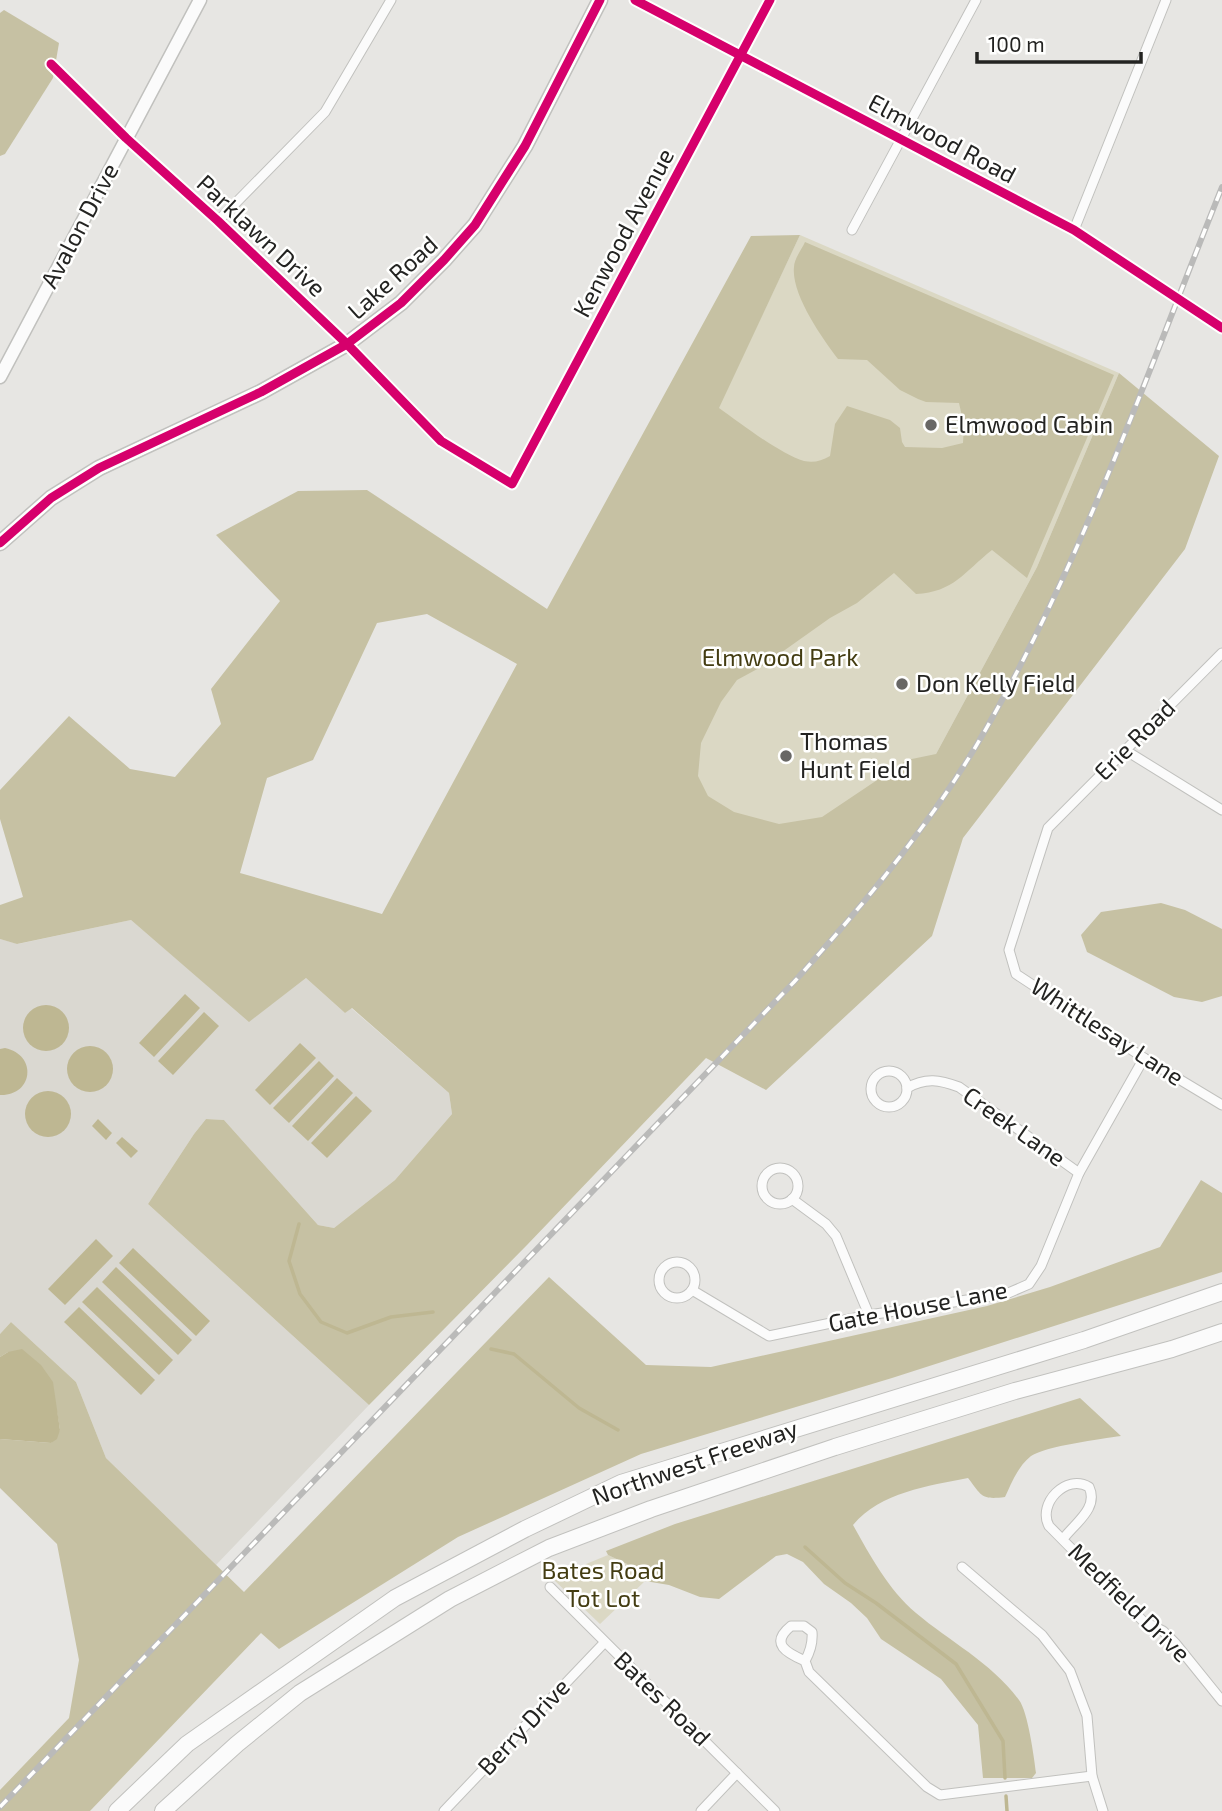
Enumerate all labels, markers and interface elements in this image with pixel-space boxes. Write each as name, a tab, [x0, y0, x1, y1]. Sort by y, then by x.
scale bar	[977, 21, 1142, 65]
text: 100 m	[988, 31, 1045, 56]
street label: Elmwood Road	[864, 87, 1021, 189]
street label: Kenwood Avenue	[566, 143, 679, 321]
street label: Avalon Drive	[34, 158, 124, 293]
street label: Parklawn Drive	[192, 168, 332, 302]
street label: Lake Road	[341, 229, 443, 325]
place label: Elmwood Cabin	[945, 409, 1113, 438]
marker: Elmwood Cabin	[923, 417, 939, 433]
park label: Elmwood Park	[702, 642, 858, 671]
place label: Don Kelly Field	[916, 668, 1076, 697]
marker: Don Kelly Field	[894, 676, 910, 692]
street label: Erie Road	[1087, 692, 1180, 785]
place label: Thomas Hunt Field	[800, 726, 911, 783]
marker: Thomas Hunt Field	[778, 748, 794, 764]
street label: Whittlesay Lane	[1026, 971, 1190, 1091]
street label: Creek Lane	[958, 1080, 1072, 1172]
street label: Gate House Lane	[826, 1274, 1010, 1337]
street label: Northwest Freeway	[588, 1413, 802, 1510]
street label: Medfield Drive	[1063, 1536, 1197, 1667]
park label: Bates Road Tot Lot	[542, 1555, 664, 1612]
street label: Bates Road	[609, 1645, 717, 1751]
street label: Berry Drive	[471, 1672, 575, 1780]

